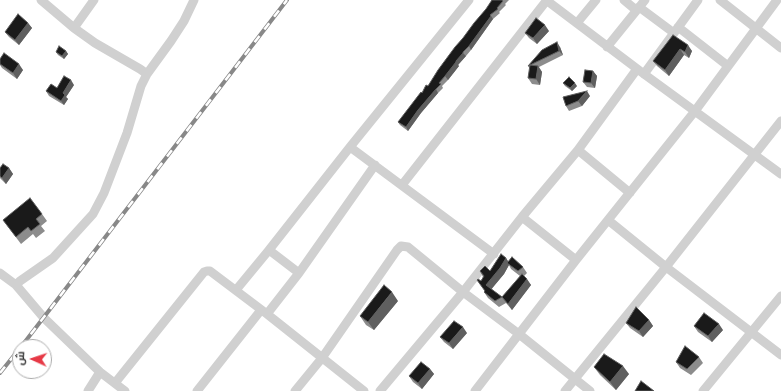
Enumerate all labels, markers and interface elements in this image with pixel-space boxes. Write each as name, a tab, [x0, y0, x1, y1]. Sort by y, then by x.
north arrow	[12, 339, 52, 379]
text: ش	[14, 351, 27, 366]

